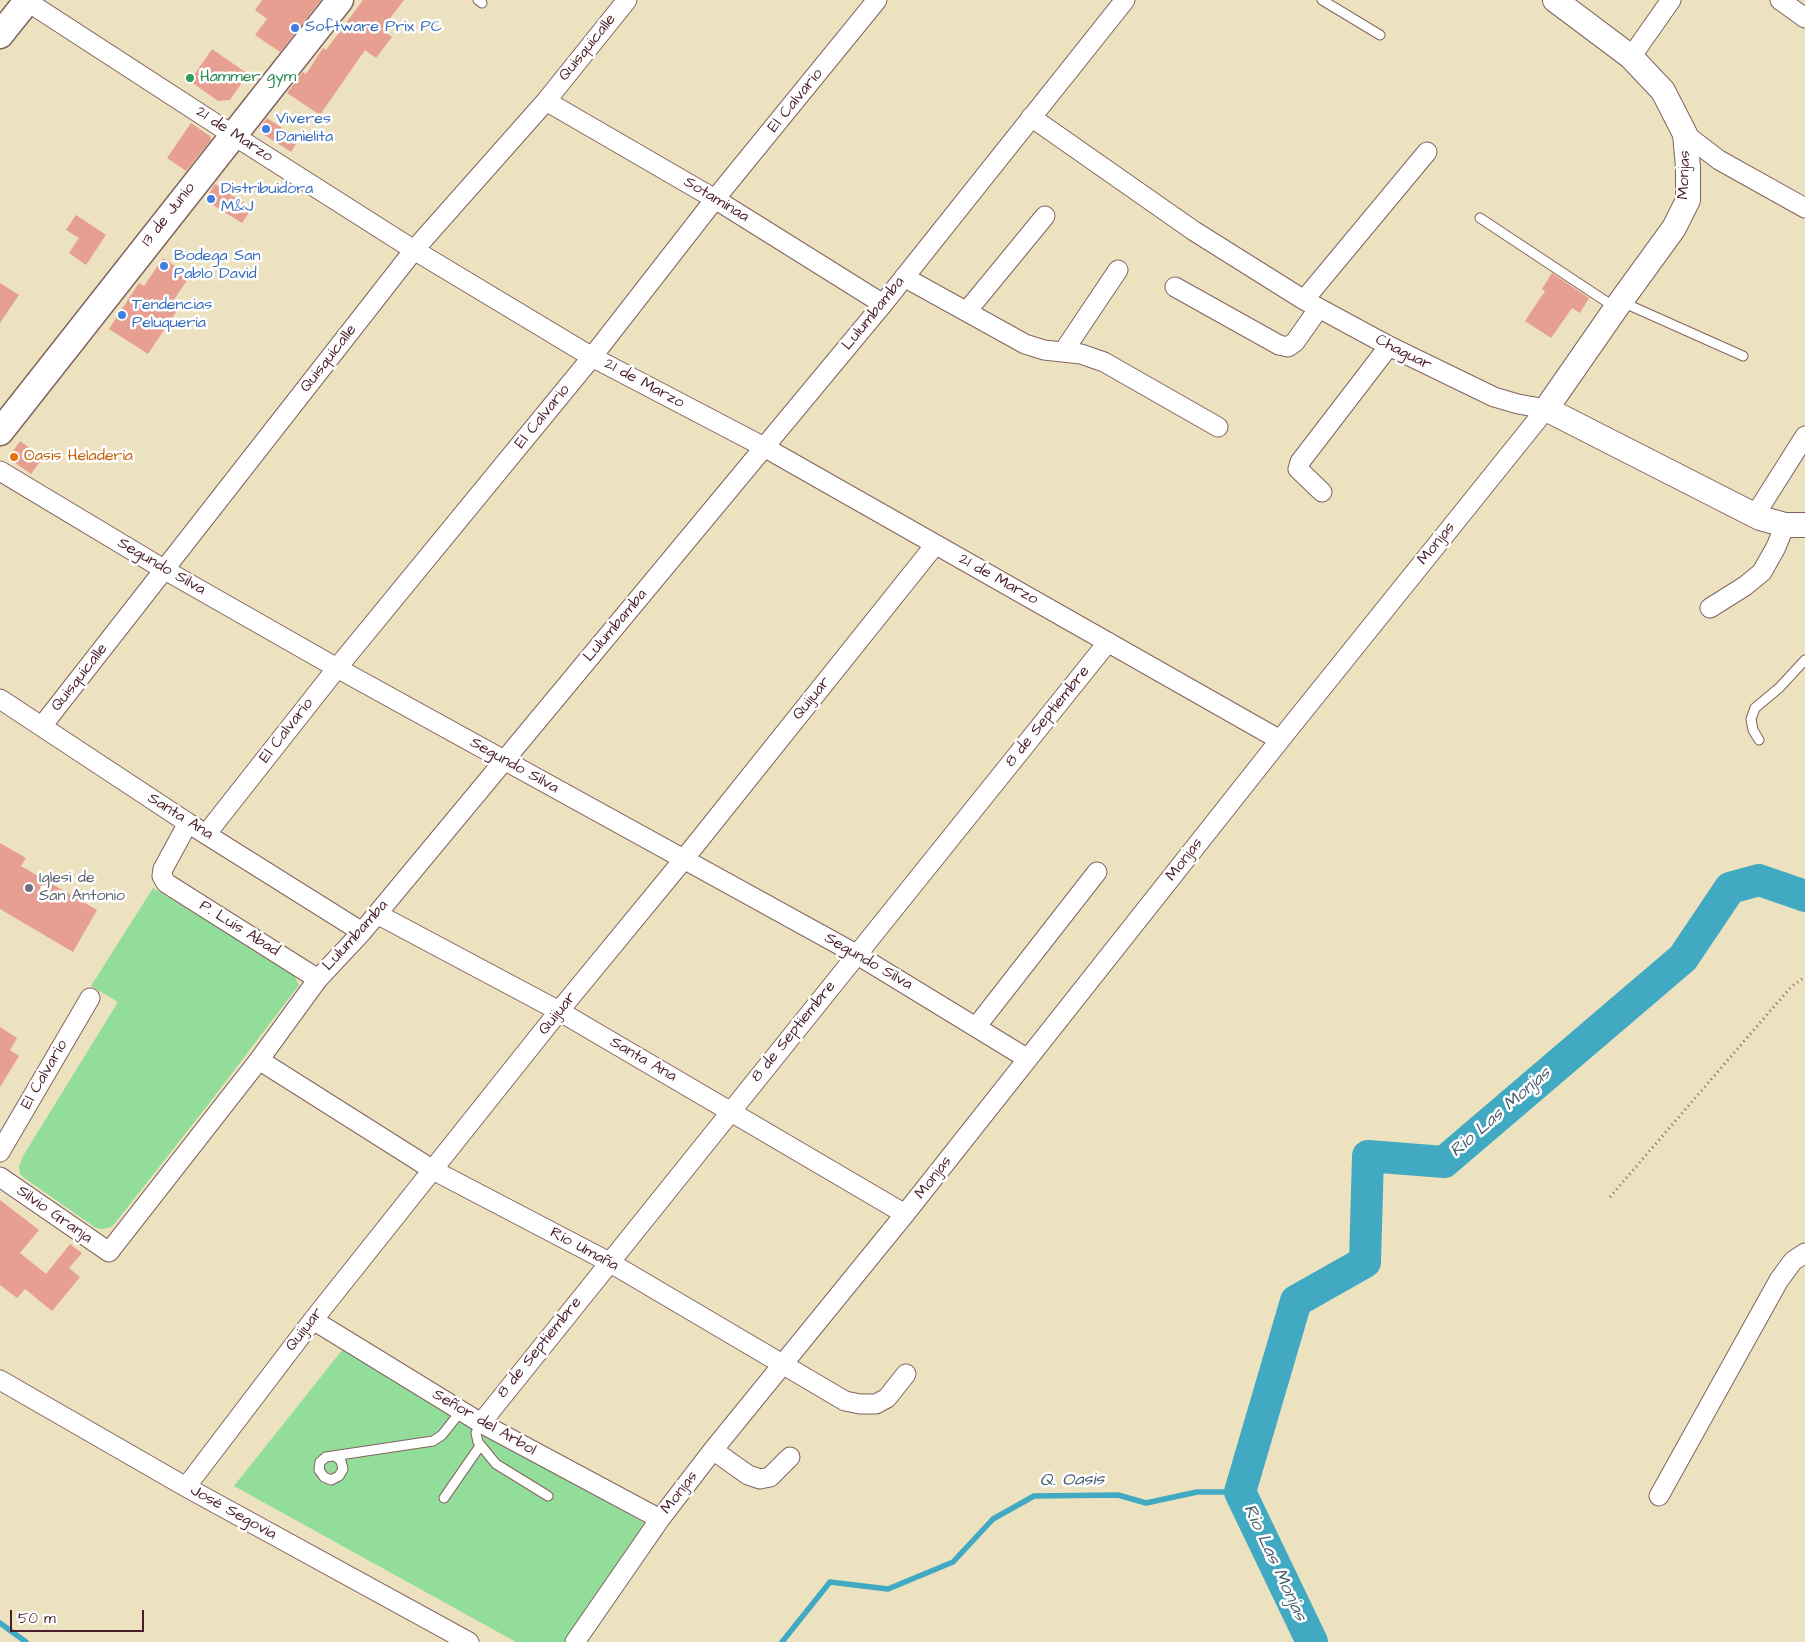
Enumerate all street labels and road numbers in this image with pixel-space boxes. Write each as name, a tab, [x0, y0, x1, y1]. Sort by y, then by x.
street label: Quisquicalle	[555, 11, 621, 85]
street label: El Calvario	[764, 65, 828, 137]
street label: 21 de Marzo	[192, 103, 276, 167]
street label: Monjas	[1675, 150, 1695, 200]
street label: Sotaminaa	[680, 173, 752, 227]
street label: 13 de Junio	[138, 179, 200, 251]
street label: Lulumbamba	[839, 273, 909, 355]
street label: Quisquicalle	[297, 321, 361, 397]
street label: Chaguar	[1372, 331, 1434, 375]
street label: 21 de Marzo	[601, 355, 687, 413]
street label: El Calvario	[511, 381, 575, 453]
street label: Monjas	[1414, 519, 1460, 569]
street label: Segundo Silva	[114, 534, 208, 600]
street label: 21 de Marzo	[955, 550, 1041, 610]
street label: Lulumbamba	[580, 586, 652, 666]
street label: Quisquicalle	[48, 640, 112, 716]
street label: 8 de Septiembre	[1001, 663, 1095, 771]
street label: Quijuar	[789, 674, 835, 724]
street label: El Calvario	[256, 695, 318, 767]
street label: Segundo Silva	[466, 734, 562, 798]
street label: Santa Ana	[144, 789, 216, 845]
street label: Monjas	[1162, 835, 1208, 885]
street label: P. Luis Abad	[196, 897, 282, 961]
street label: Lulumbamba	[319, 897, 393, 975]
street label: Segundo Silva	[821, 929, 915, 995]
street label: 8 de Septiembre	[747, 978, 841, 1086]
street label: Quijuar	[535, 989, 581, 1039]
street label: Santa Ana	[606, 1033, 680, 1087]
street label: El Calvario	[17, 1037, 73, 1113]
street label: Monjas	[911, 1153, 957, 1203]
street label: Silvio Granja	[12, 1182, 96, 1248]
street label: Río Umaña	[546, 1224, 622, 1276]
street label: 8 de Septiembre	[493, 1294, 587, 1402]
street label: Quijuar	[282, 1304, 328, 1356]
street label: Señor del Arbol	[429, 1386, 539, 1460]
street label: Monjas	[657, 1468, 703, 1518]
street label: José Segovia	[187, 1481, 279, 1545]

